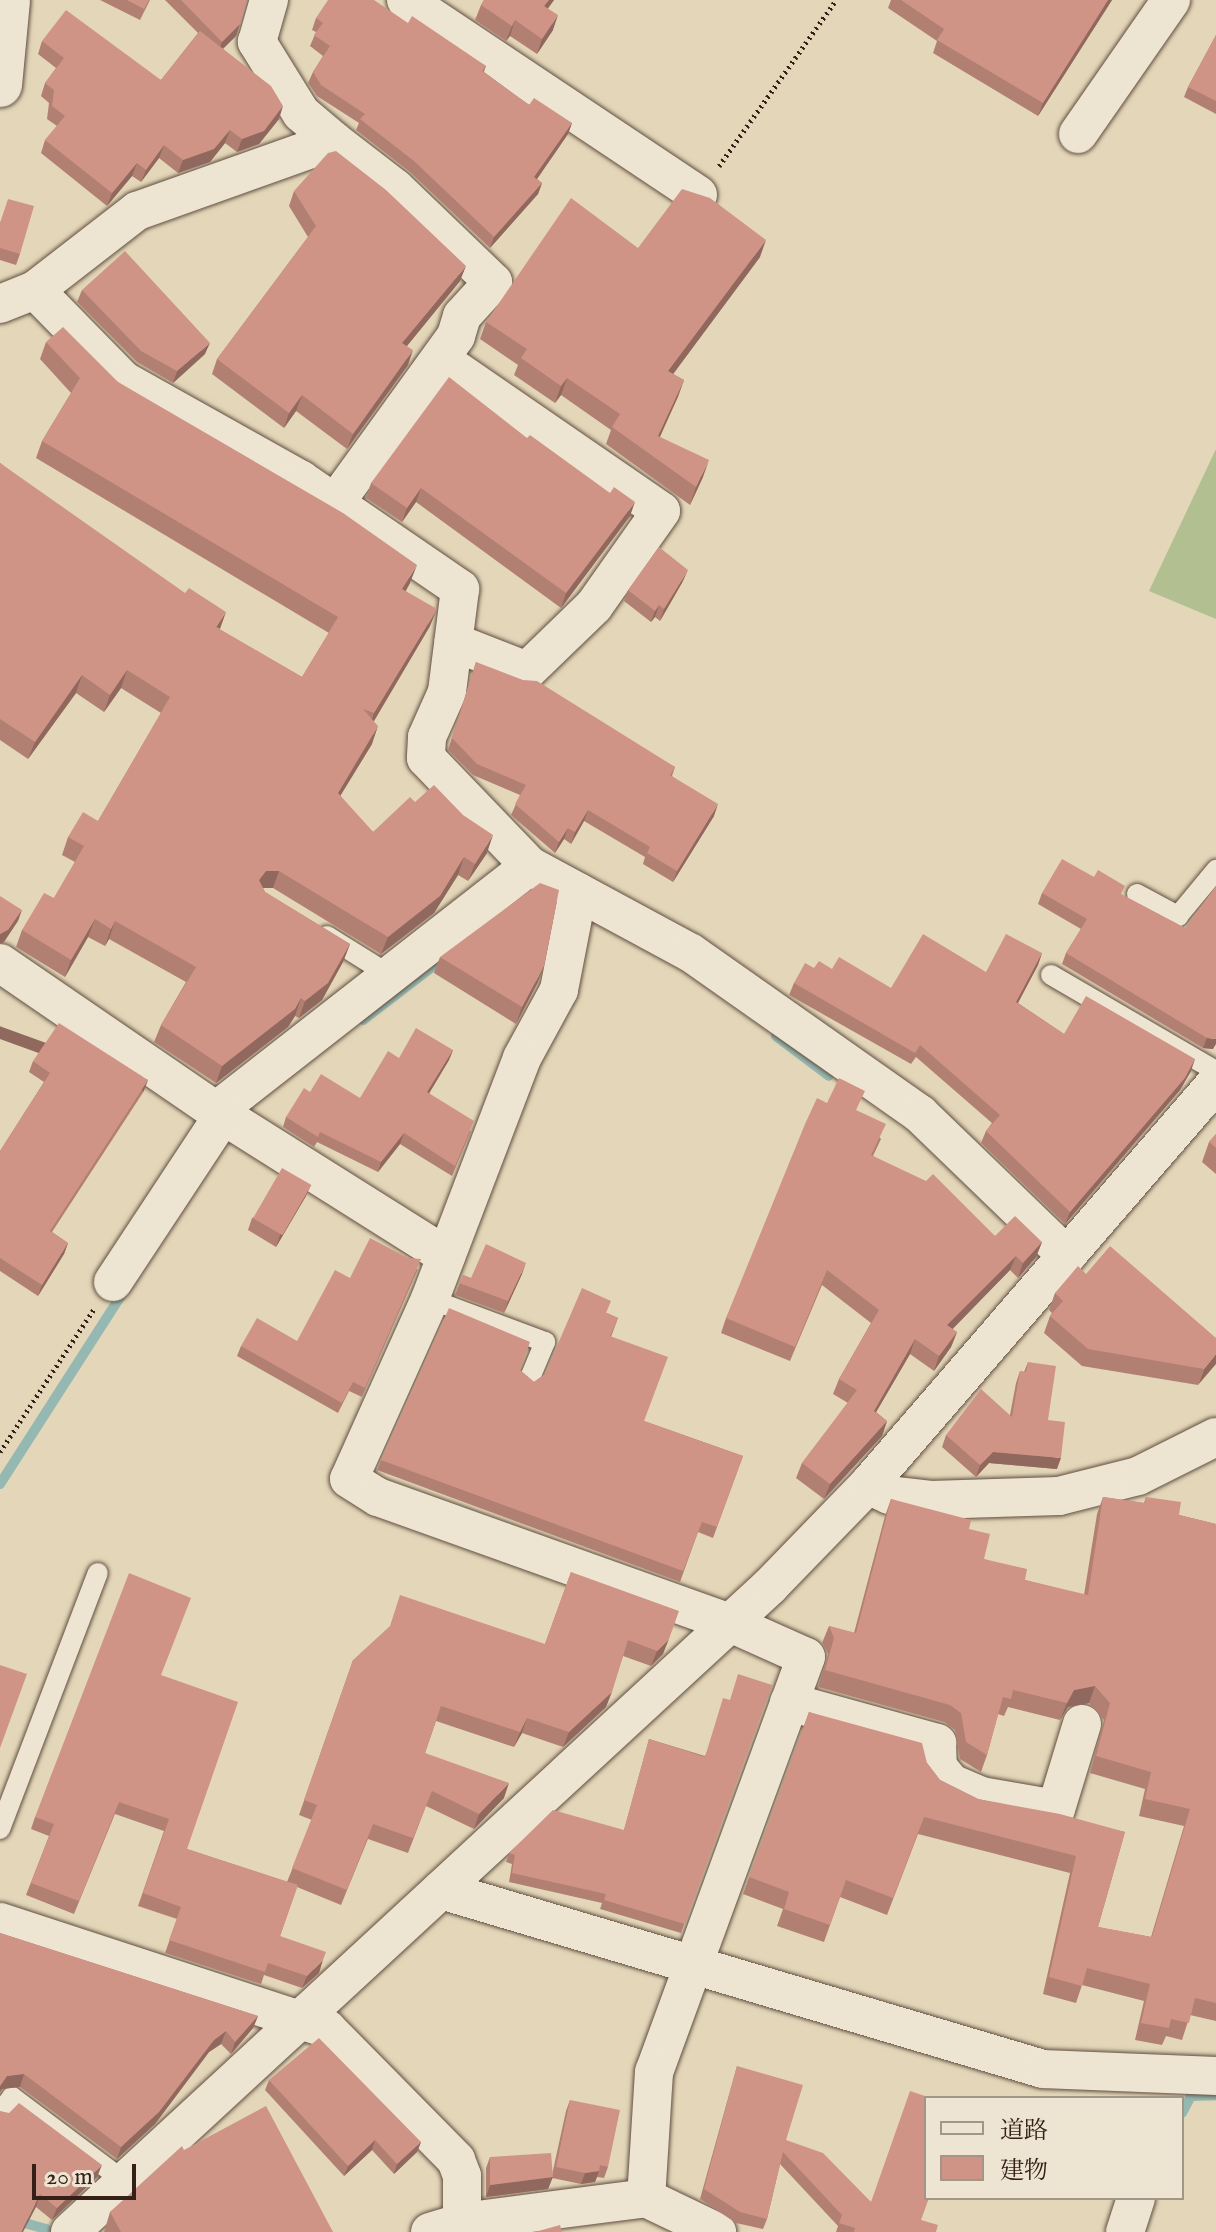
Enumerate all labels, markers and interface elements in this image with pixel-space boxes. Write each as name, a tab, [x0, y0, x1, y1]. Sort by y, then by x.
legend	[924, 2096, 1184, 2200]
text: 道路	[1000, 2116, 1048, 2147]
scale bar	[36, 2148, 140, 2198]
text: 建物	[1000, 2156, 1048, 2187]
text: 20 m	[46, 2162, 93, 2193]

